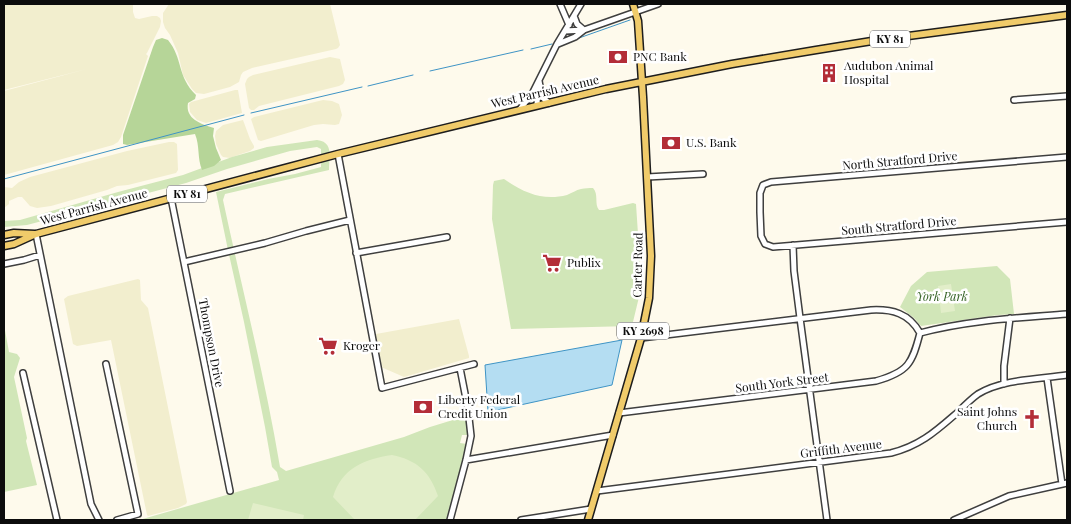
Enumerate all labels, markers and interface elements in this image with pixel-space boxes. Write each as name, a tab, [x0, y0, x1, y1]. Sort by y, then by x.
road number: KY 81	[870, 30, 910, 48]
bank icon: PNC Bank	[607, 46, 629, 68]
place label: PNC Bank	[633, 48, 687, 64]
place label: Audubon Animal Hospital	[843, 57, 934, 87]
building icon: Audubon Animal Hospital	[818, 62, 840, 84]
street label: West Parrish Avenue	[488, 71, 600, 111]
bank icon: U.S. Bank	[660, 132, 682, 154]
place label: U.S. Bank	[686, 134, 737, 150]
street label: North Stratford Drive	[842, 147, 958, 173]
street label: West Parrish Avenue	[37, 184, 149, 228]
road number: KY 81	[167, 185, 207, 202]
street label: South Stratford Drive	[841, 212, 957, 238]
street label: Carter Road	[628, 232, 646, 298]
supermarket icon: Publix	[541, 252, 563, 274]
place label: Publix	[567, 254, 602, 270]
park label: York Park	[916, 288, 968, 304]
street label: Thompson Drive	[196, 297, 228, 389]
road number: KY 2698	[617, 322, 669, 340]
supermarket icon: Kroger	[317, 335, 339, 357]
place label: Kroger	[343, 337, 381, 353]
street label: South York Street	[734, 368, 830, 396]
place label: Liberty Federal Credit Union	[438, 391, 521, 421]
bank icon: Liberty Federal Credit Union	[412, 396, 434, 418]
place label: Saint Johns Church	[957, 403, 1017, 433]
church icon: Saint Johns Church	[1021, 408, 1043, 430]
street label: Griffith Avenue	[799, 435, 883, 461]

